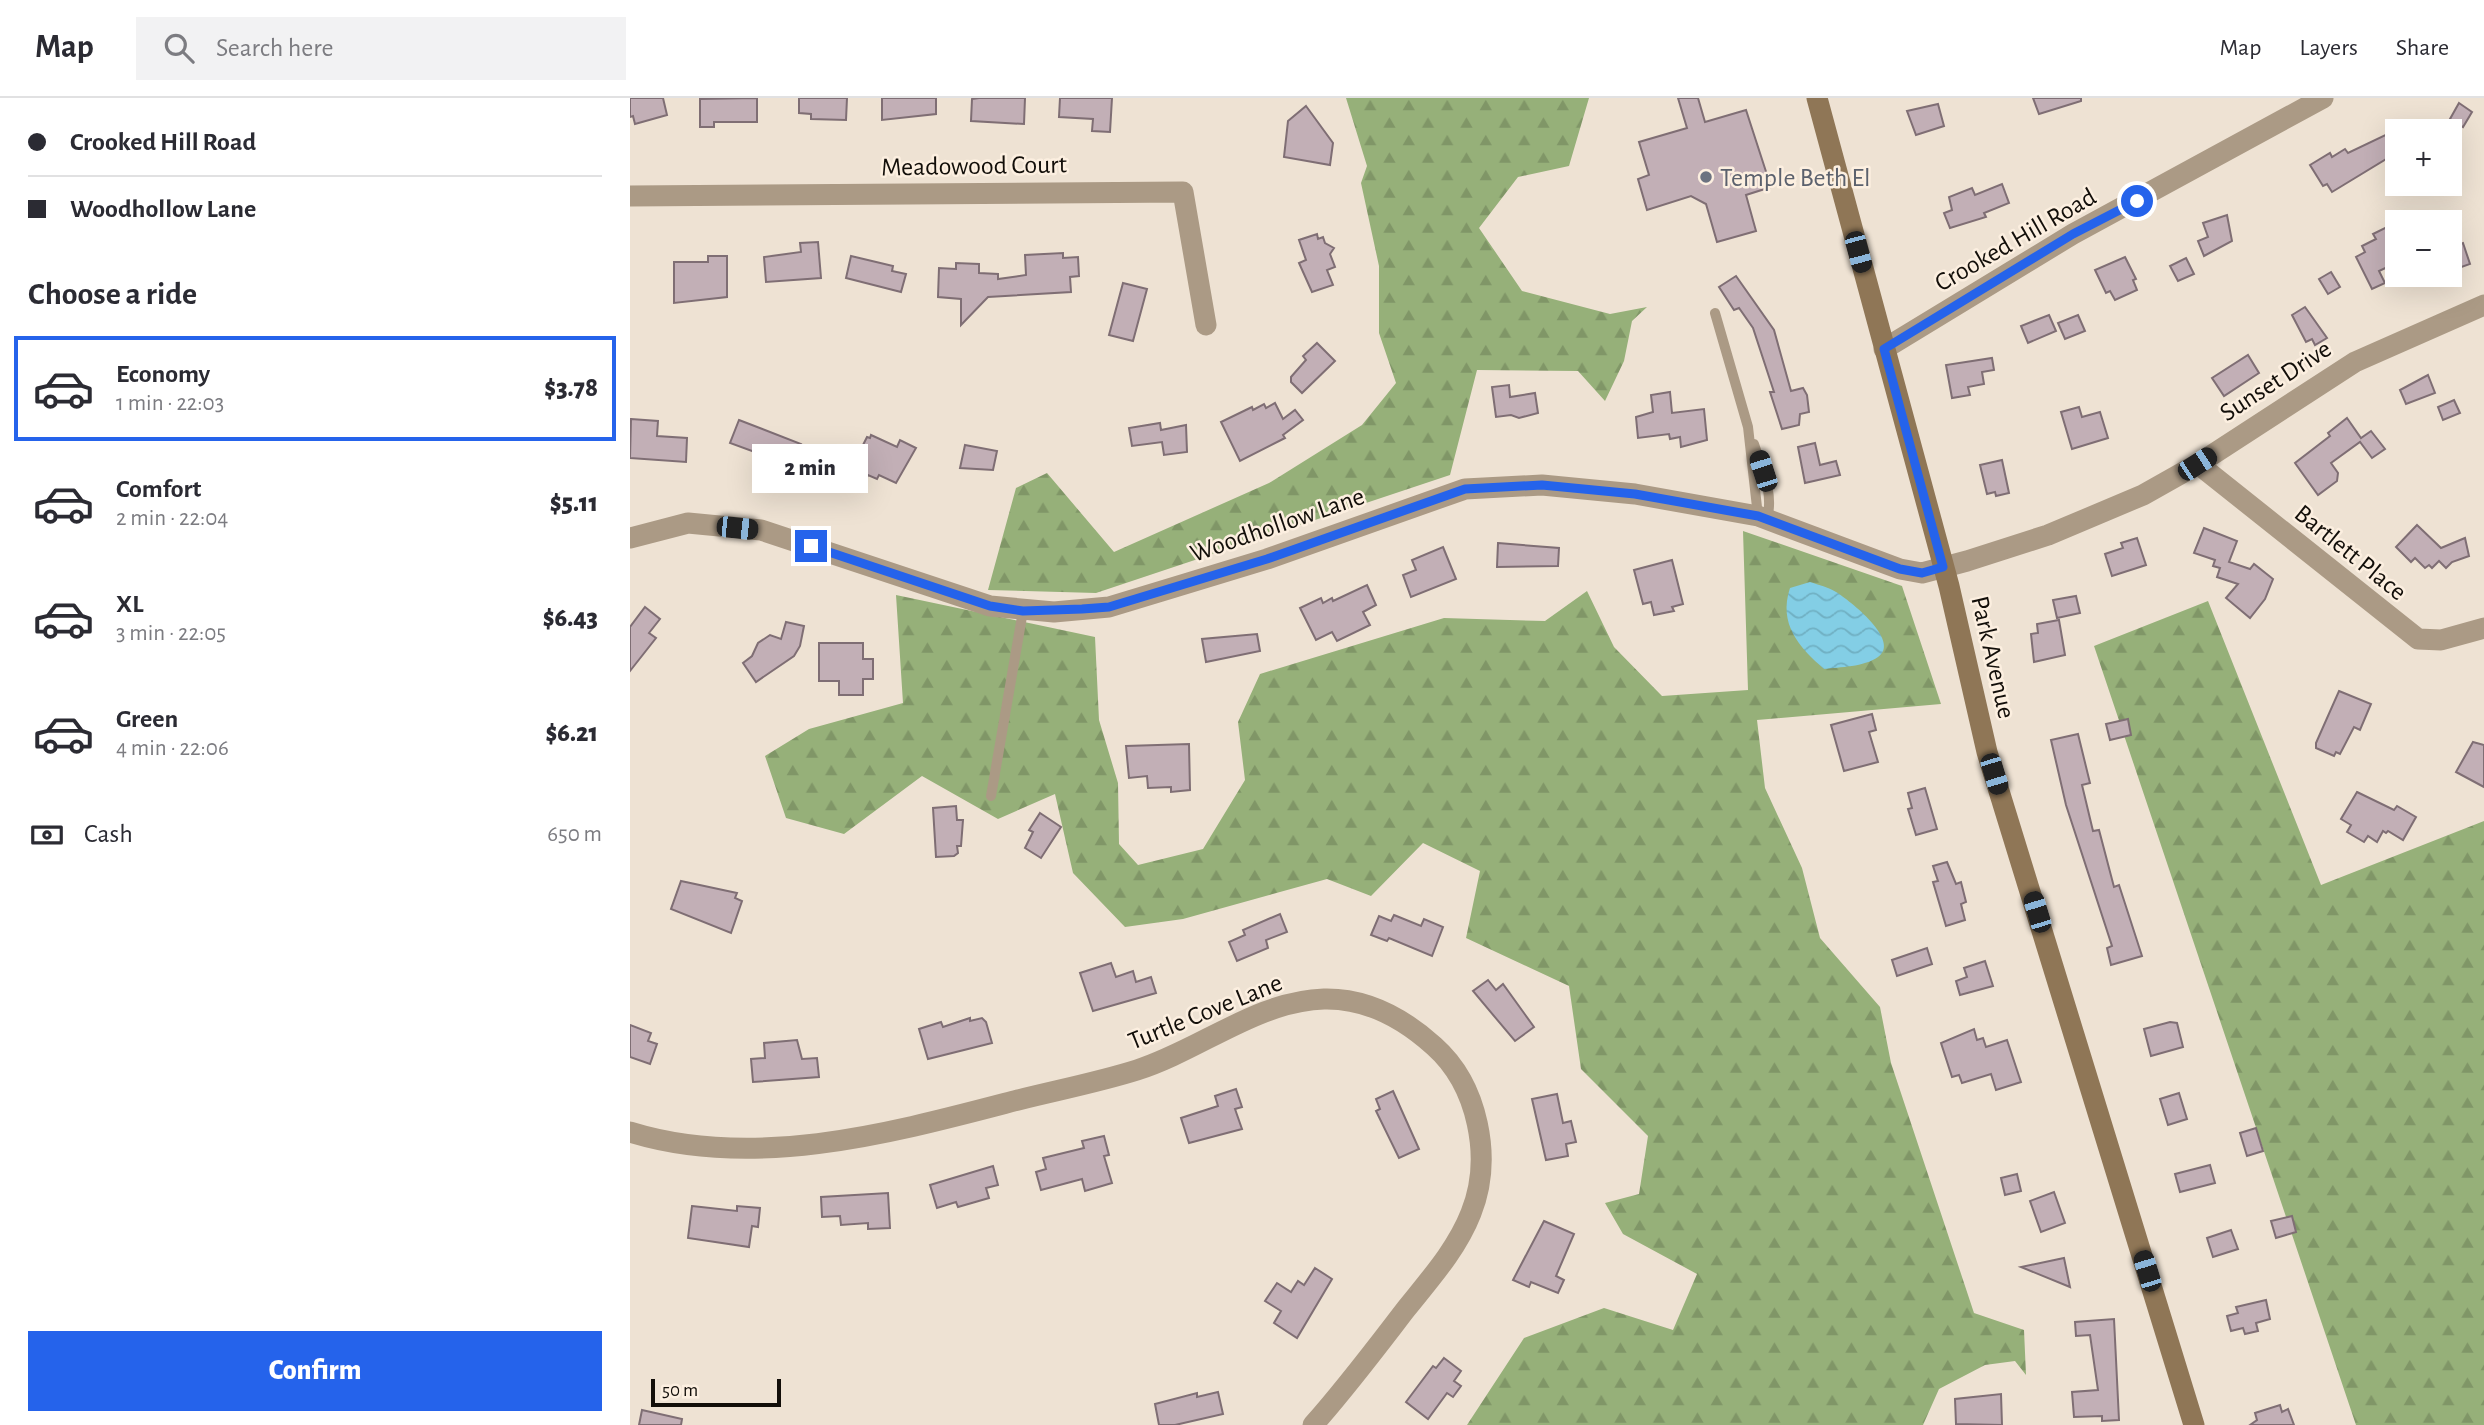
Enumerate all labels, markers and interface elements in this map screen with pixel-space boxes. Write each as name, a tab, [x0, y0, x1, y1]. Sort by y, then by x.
search box	[136, 17, 626, 80]
icon: search	[160, 29, 198, 67]
text: Map	[35, 31, 94, 64]
text: Search here	[216, 35, 334, 61]
text: Map	[2219, 36, 2261, 60]
text: Layers	[2299, 36, 2358, 60]
text: Share	[2396, 36, 2449, 60]
map controls	[2385, 119, 2462, 287]
button: +	[2385, 119, 2462, 196]
text: Crooked Hill Road	[70, 129, 256, 155]
street label: Meadowood Court	[881, 151, 1067, 181]
place label: Temple Beth El	[1720, 165, 1870, 191]
marker: Temple Beth El	[1698, 169, 1714, 185]
street label: Crooked Hill Road	[1931, 183, 2100, 296]
route start	[2121, 185, 2153, 217]
text: Woodhollow Lane	[70, 196, 256, 222]
button: −	[2385, 210, 2462, 287]
car	[1843, 229, 1874, 275]
text: Choose a ride	[28, 278, 197, 310]
street label: Sunset Drive	[2215, 335, 2336, 426]
icon: car	[32, 357, 95, 420]
text: Economy	[116, 361, 210, 387]
text: $3.78	[544, 375, 598, 401]
text: 1 min · 22:03	[116, 392, 224, 415]
callout: 2 min	[753, 444, 869, 494]
car	[2174, 444, 2221, 484]
car	[1747, 448, 1780, 494]
text: 2 min	[784, 457, 836, 480]
icon: car	[32, 472, 95, 535]
text: Comfort	[116, 476, 201, 502]
street label: Woodhollow Lane	[1187, 483, 1368, 567]
text: $5.11	[550, 490, 598, 516]
street label: Bartlett Place	[2289, 500, 2411, 606]
text: 2 min · 22:04	[116, 507, 228, 530]
car	[716, 515, 759, 541]
route end	[795, 530, 827, 562]
icon: car	[32, 587, 95, 650]
text: XL	[116, 591, 143, 617]
street label: Park Avenue	[1966, 593, 2020, 721]
text: $6.43	[543, 605, 598, 631]
text: 3 min · 22:05	[116, 622, 226, 645]
icon: car	[32, 702, 95, 765]
text: Green	[116, 706, 178, 732]
text: $6.21	[545, 720, 598, 746]
text: 4 min · 22:06	[116, 737, 229, 760]
car	[1978, 751, 2011, 797]
icon: cash	[28, 816, 66, 854]
text: Cash	[84, 821, 133, 847]
text: 650 m	[547, 823, 602, 846]
car	[2021, 889, 2054, 935]
street label: Turtle Cove Lane	[1125, 969, 1286, 1055]
car	[2131, 1248, 2164, 1294]
button: Confirm	[28, 1331, 602, 1411]
scale bar	[651, 1376, 780, 1408]
text: 50 m	[662, 1381, 698, 1400]

